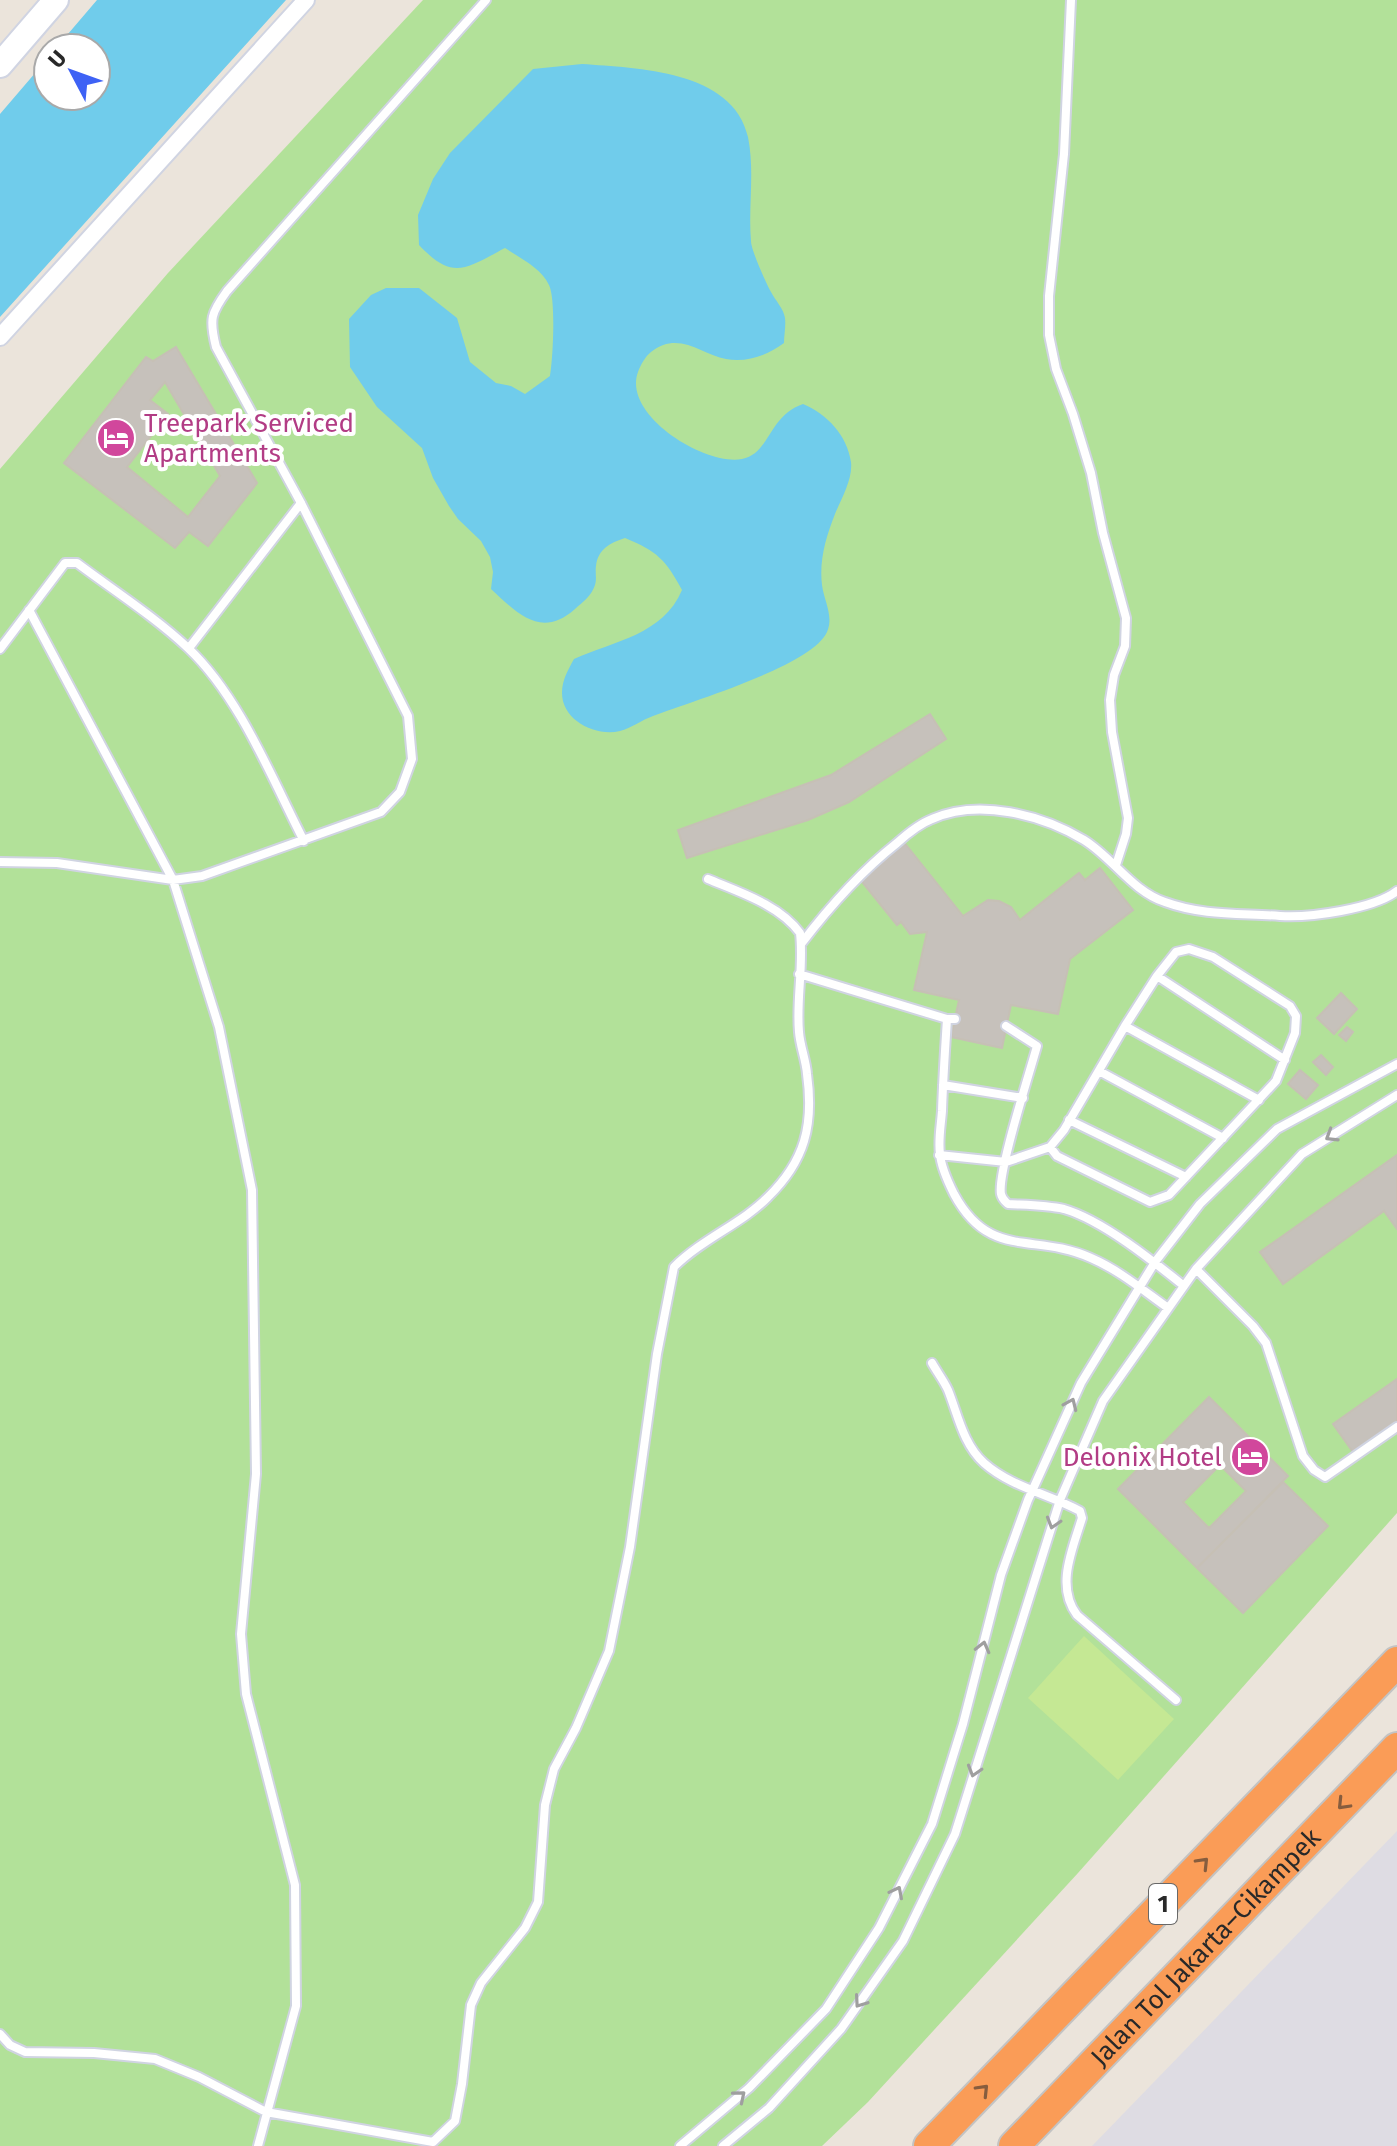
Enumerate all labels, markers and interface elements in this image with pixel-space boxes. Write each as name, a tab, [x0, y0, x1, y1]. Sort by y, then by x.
north arrow	[32, 32, 112, 112]
text: U	[42, 45, 72, 73]
place label: Treepark Serviced Apartments	[144, 408, 354, 469]
hotel icon: Treepark Serviced Apartments	[95, 417, 137, 459]
one-way arrow	[1325, 1126, 1340, 1142]
one-way arrow	[1062, 1397, 1078, 1412]
hotel icon: Delonix Hotel	[1229, 1436, 1271, 1478]
place label: Delonix Hotel	[1063, 1442, 1222, 1473]
one-way arrow	[1046, 1516, 1062, 1530]
one-way arrow	[973, 1641, 990, 1655]
one-way arrow	[967, 1764, 983, 1777]
one-way arrow	[1338, 1795, 1352, 1809]
street label: Jalan Tol Jakarta–Cikampek	[1084, 1822, 1327, 2072]
one-way arrow	[1194, 1858, 1208, 1872]
road number: 1	[1149, 1884, 1177, 1924]
one-way arrow	[888, 1885, 903, 1900]
one-way arrow	[855, 1994, 870, 2008]
one-way arrow	[974, 2085, 989, 2099]
one-way arrow	[730, 2091, 745, 2106]

